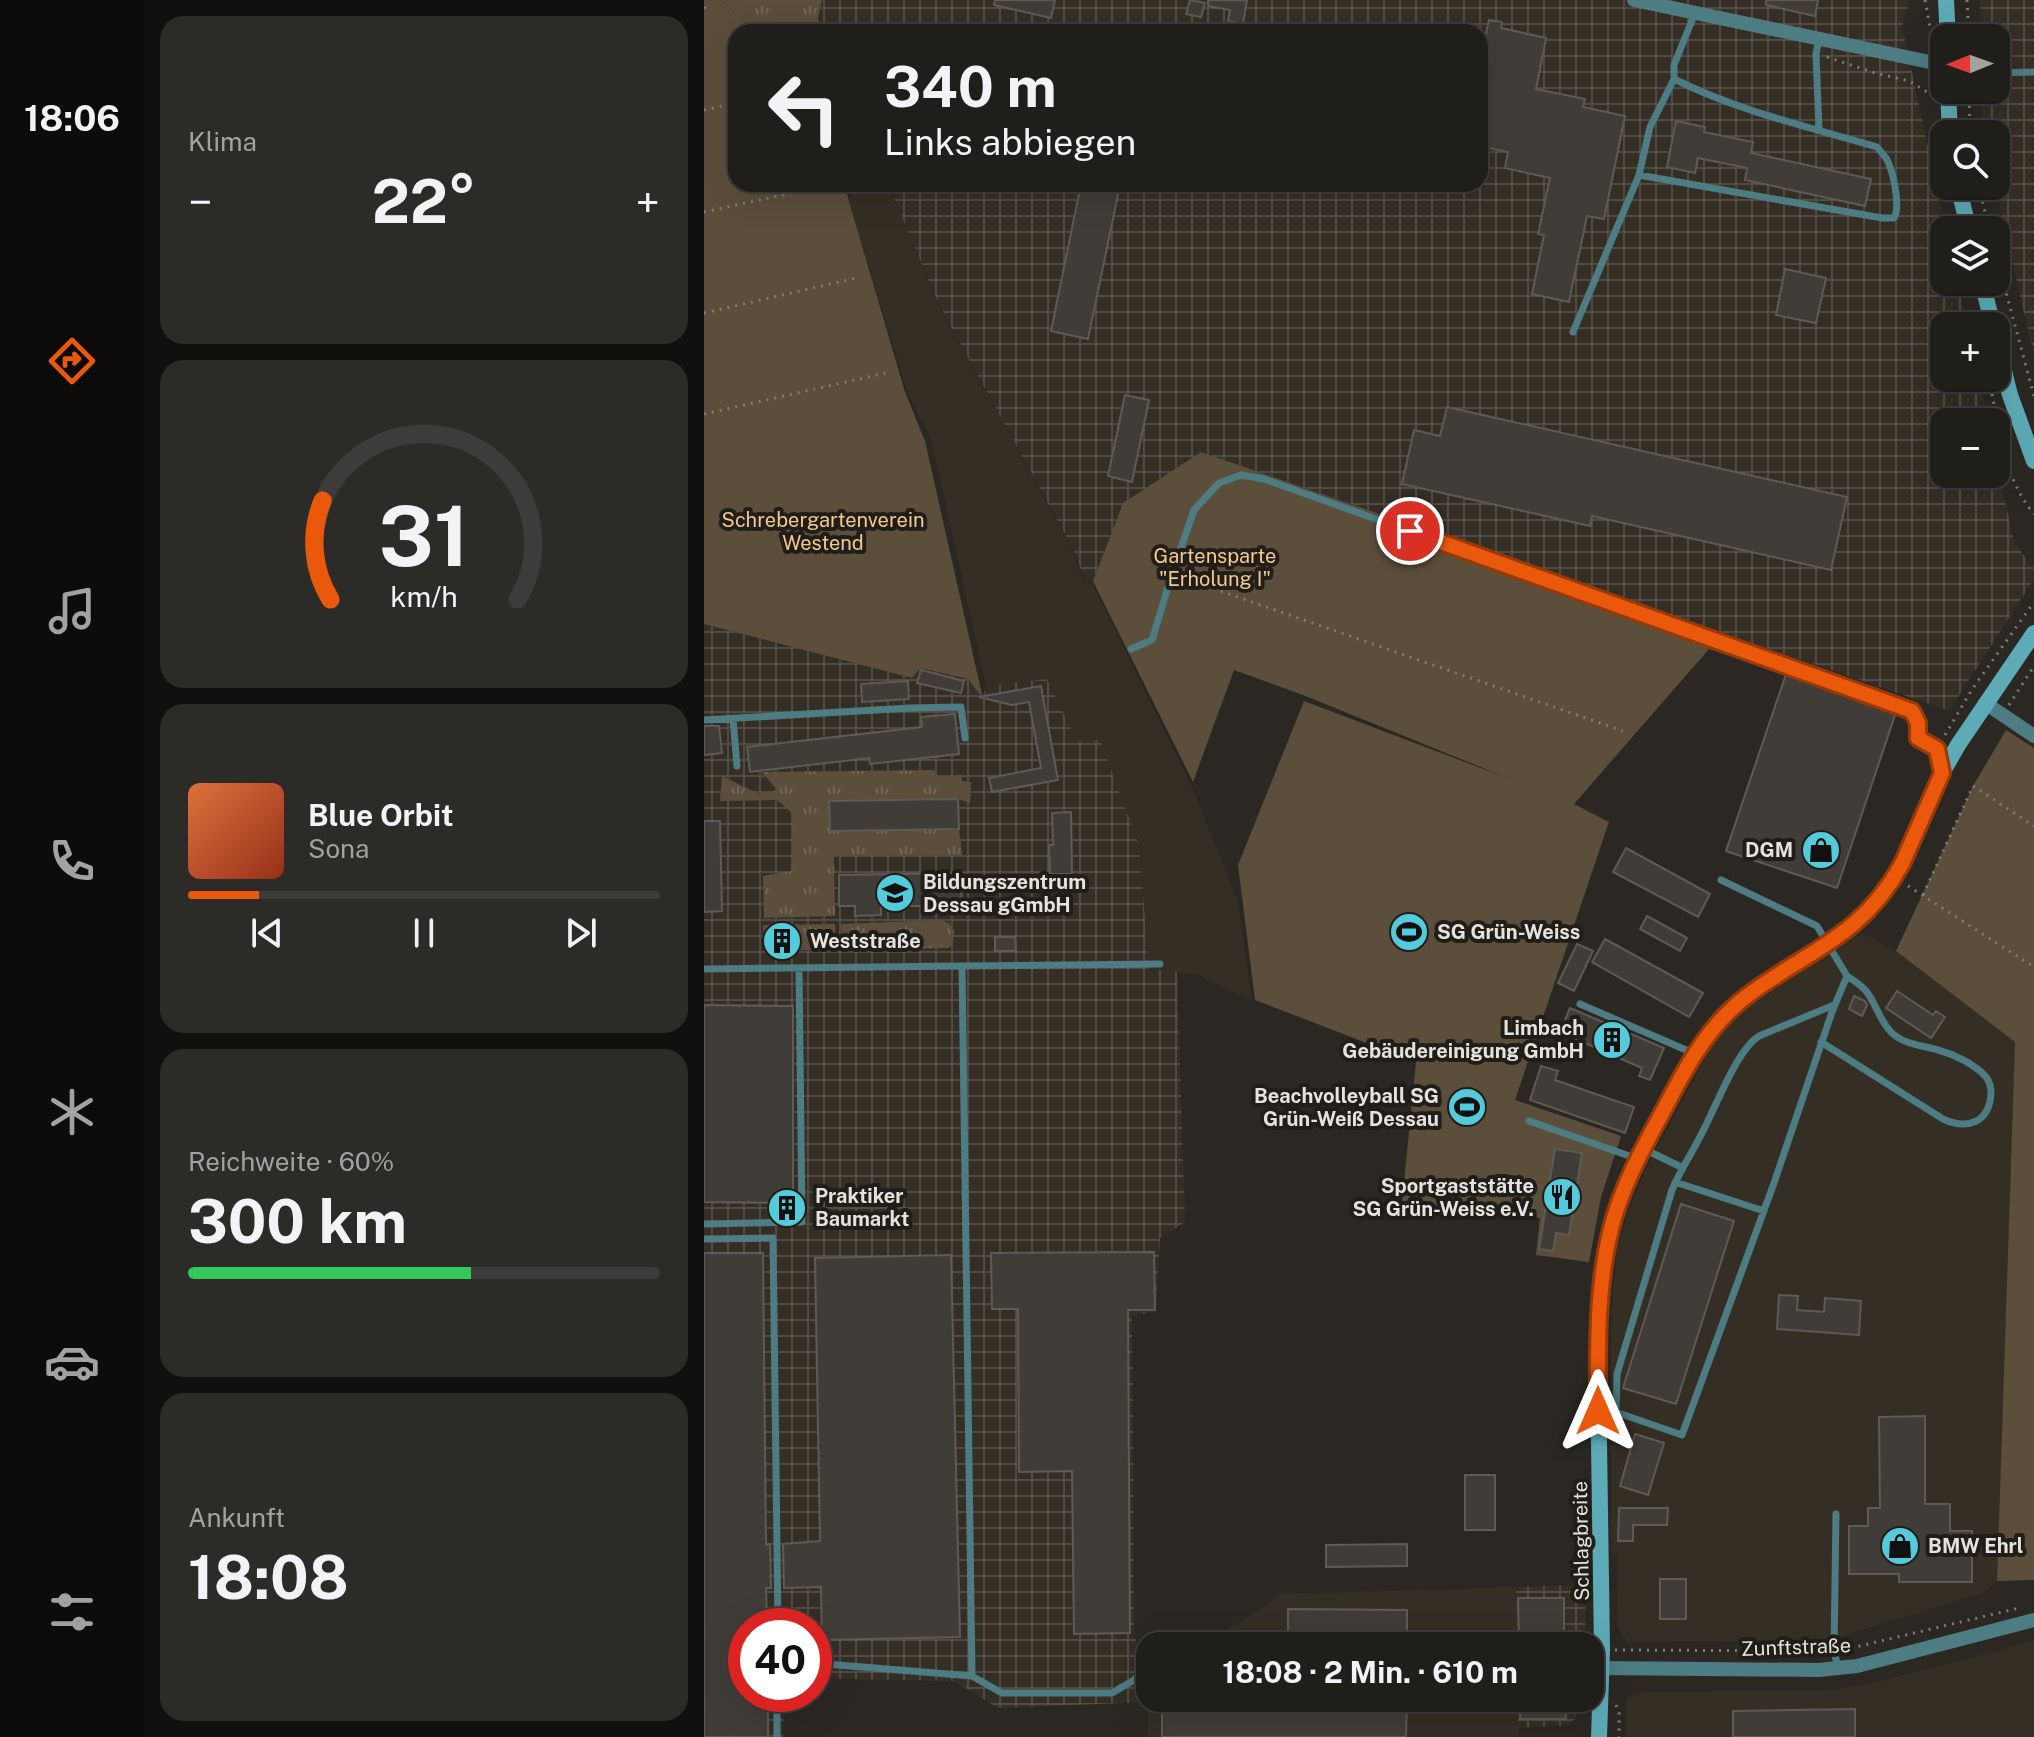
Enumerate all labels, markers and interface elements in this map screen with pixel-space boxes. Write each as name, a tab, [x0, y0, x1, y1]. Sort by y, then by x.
north arrow	[1930, 24, 2010, 104]
map controls	[1930, 24, 2010, 488]
text: 340 m	[884, 54, 1057, 120]
icon: left	[752, 56, 856, 160]
text: 18:06	[24, 97, 120, 139]
button: search	[1930, 120, 2010, 200]
text: Links abbiegen	[884, 121, 1136, 163]
text: Klima	[188, 126, 257, 157]
text: 22°	[372, 166, 476, 237]
text: −	[188, 176, 212, 228]
text: +	[636, 176, 660, 228]
button: layers	[1930, 216, 2010, 296]
button: +	[1930, 312, 2010, 392]
icon: directions	[44, 333, 100, 389]
button: −	[1930, 408, 2010, 488]
text: 31	[379, 487, 469, 585]
pin	[1376, 497, 1444, 565]
park label: Schrebergartenverein Westend	[721, 508, 925, 555]
icon: arrive	[1388, 509, 1432, 553]
park label: Gartensparte "Erholung I"	[1154, 544, 1276, 591]
text: km/h	[390, 580, 458, 613]
icon: music	[44, 583, 100, 639]
text: Blue Orbit	[308, 797, 454, 833]
shop icon: DGM	[1800, 829, 1842, 871]
icon: phone	[44, 833, 100, 889]
text: Sona	[308, 833, 369, 864]
place label: DGM	[1745, 838, 1793, 862]
place label: Bildungszentrum Dessau gGmbH	[923, 870, 1086, 917]
school or university icon: Bildungszentrum Dessau gGmbH	[874, 872, 916, 914]
icon: previous	[245, 911, 289, 955]
icon: pause	[402, 911, 446, 955]
icon: next	[559, 911, 603, 955]
sports icon: SG Grün-Weiss	[1388, 911, 1430, 953]
building icon: Weststraße	[761, 920, 803, 962]
place label: SG Grün-Weiss	[1437, 920, 1580, 944]
place label: Weststraße	[810, 929, 921, 953]
place label: Limbach Gebäudereinigung GmbH	[1342, 1016, 1584, 1063]
building icon: Limbach Gebäudereinigung GmbH	[1591, 1019, 1633, 1061]
icon: climate	[44, 1084, 100, 1140]
place label: Beachvolleyball SG Grün-Weiß Dessau	[1254, 1084, 1439, 1131]
sports icon: Beachvolleyball SG Grün-Weiß Dessau	[1446, 1086, 1488, 1128]
text: Reichweite · 60%	[188, 1146, 394, 1177]
place label: Sportgaststätte SG Grün-Weiss e.V.	[1352, 1174, 1534, 1221]
restaurant icon: Sportgaststätte SG Grün-Weiss e.V.	[1541, 1176, 1583, 1218]
place label: Praktiker Baumarkt	[815, 1184, 909, 1231]
text: 300 km	[188, 1186, 407, 1257]
building icon: Praktiker Baumarkt	[766, 1187, 808, 1229]
icon: car	[44, 1334, 100, 1390]
position arrow	[1556, 1369, 1640, 1453]
street label: Schlagbreite	[1568, 1481, 1594, 1601]
text: Ankunft	[188, 1502, 285, 1533]
shop icon: BMW Ehrl	[1879, 1525, 1921, 1567]
place label: BMW Ehrl	[1928, 1534, 2023, 1558]
text: 18:08	[188, 1542, 349, 1613]
icon: filters	[44, 1584, 100, 1640]
speed limit sign: 40	[728, 1608, 832, 1712]
street label: Zunftstraße	[1741, 1633, 1851, 1661]
text: 18:08 · 2 Min. · 610 m	[1222, 1654, 1518, 1690]

